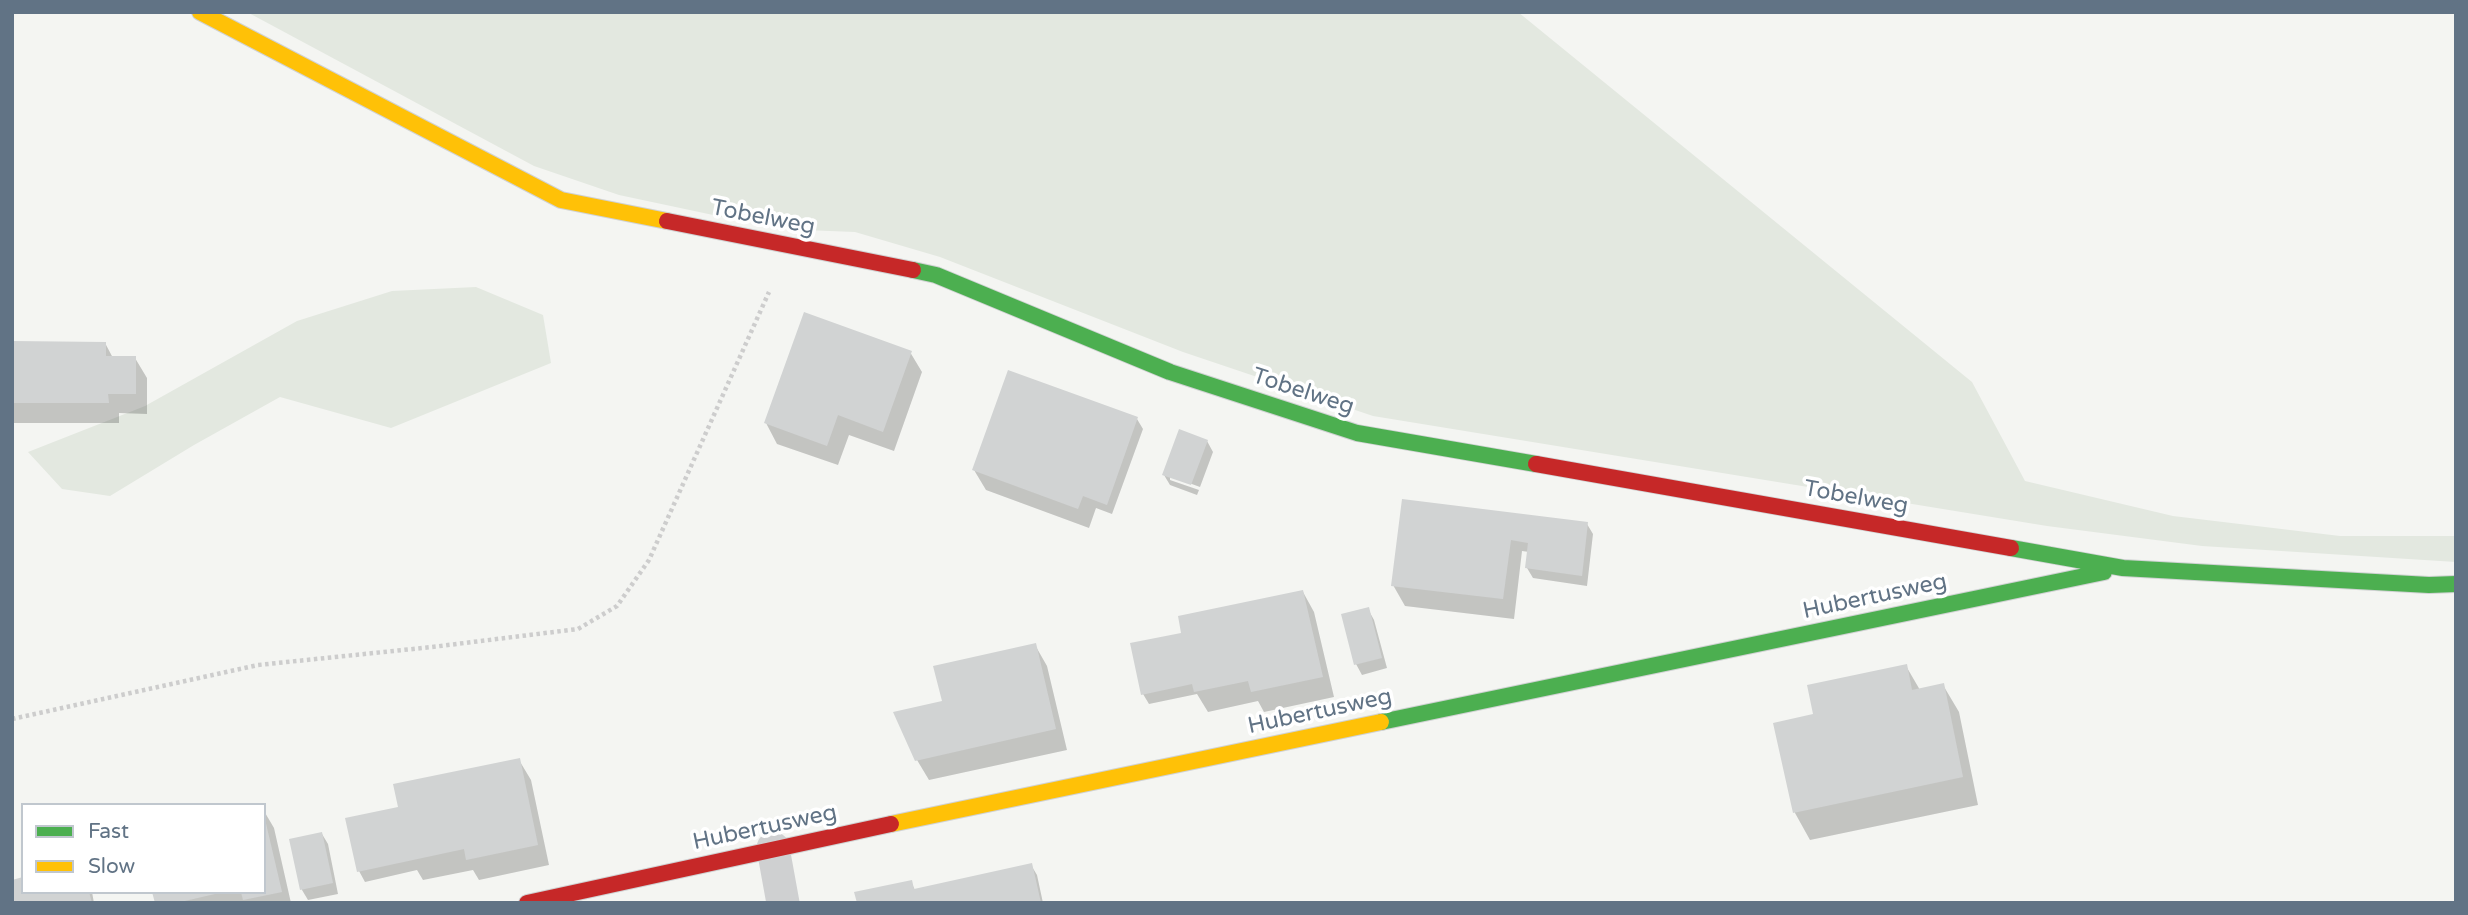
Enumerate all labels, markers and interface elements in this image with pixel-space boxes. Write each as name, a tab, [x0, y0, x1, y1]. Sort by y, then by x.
street label: Tobelweg	[709, 194, 817, 242]
street label: Tobelweg	[1249, 363, 1357, 421]
street label: Tobelweg	[1802, 475, 1910, 521]
street label: Hubertusweg	[1800, 568, 1950, 626]
street label: Hubertusweg	[1245, 683, 1395, 741]
street label: Hubertusweg	[690, 799, 840, 857]
legend	[21, 803, 266, 894]
text: Fast	[88, 819, 129, 844]
text: Slow	[88, 854, 135, 879]

